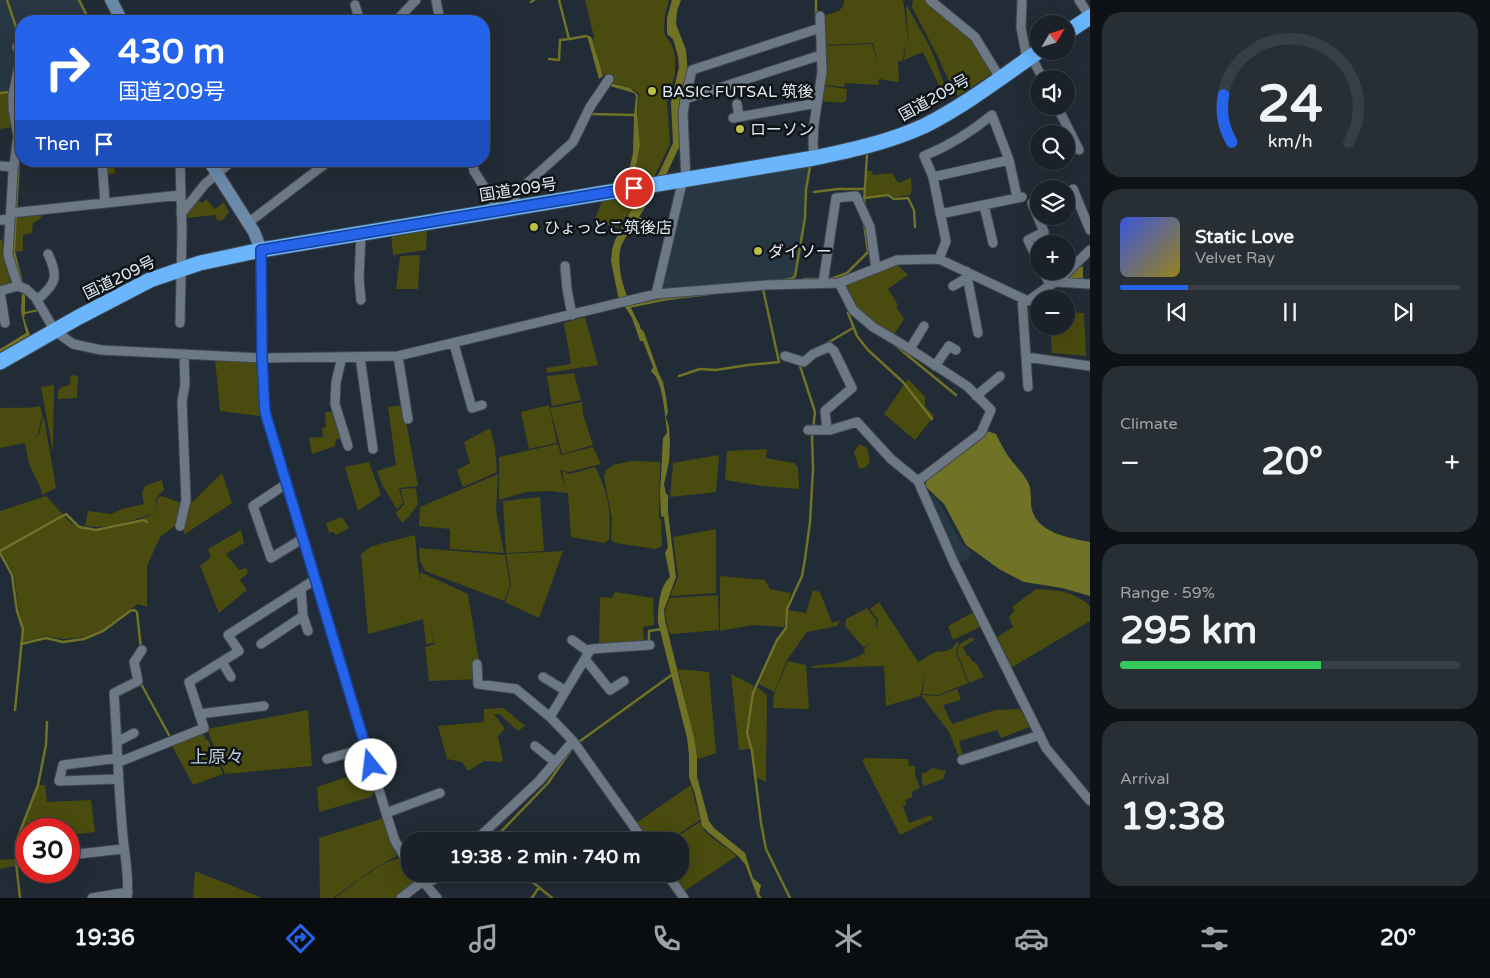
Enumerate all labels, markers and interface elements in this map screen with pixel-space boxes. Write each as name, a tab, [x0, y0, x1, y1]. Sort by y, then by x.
north arrow	[1030, 15, 1075, 60]
map controls	[1030, 15, 1075, 335]
text: 430 m	[118, 31, 225, 73]
icon: right	[35, 35, 100, 100]
street label: 国道209号	[895, 70, 974, 126]
button: sound	[1030, 70, 1075, 115]
text: 24	[1257, 73, 1323, 136]
text: 国道209号	[118, 79, 225, 105]
place label: BASIC FUTSAL 筑後	[662, 82, 814, 102]
marker: BASIC FUTSAL 筑後	[646, 85, 658, 97]
place label: ローソン	[750, 120, 814, 140]
marker: ローソン	[734, 123, 746, 135]
button: search	[1030, 125, 1075, 170]
icon: arrive	[90, 130, 118, 158]
text: km/h	[1268, 131, 1312, 152]
text: Then	[35, 133, 80, 155]
pin	[613, 167, 655, 209]
street label: 国道209号	[478, 174, 558, 206]
icon: arrive	[620, 174, 648, 202]
button: layers	[1030, 180, 1075, 225]
place label: ひょっとこ筑後店	[544, 218, 672, 238]
marker: ひょっとこ筑後店	[528, 221, 540, 233]
text: Static Love	[1195, 226, 1294, 248]
button: +	[1030, 235, 1075, 280]
place label: ダイソー	[768, 242, 832, 262]
marker: ダイソー	[752, 245, 764, 257]
text: Velvet Ray	[1195, 248, 1275, 268]
street label: 国道209号	[80, 252, 159, 304]
button: −	[1030, 290, 1075, 335]
icon: previous	[1163, 298, 1191, 326]
icon: pause	[1276, 298, 1304, 326]
icon: next	[1389, 298, 1417, 326]
text: Climate	[1120, 414, 1178, 434]
text: 20°	[1261, 439, 1323, 485]
text: −	[1120, 446, 1140, 480]
text: +	[1444, 446, 1460, 480]
text: Range · 59%	[1120, 583, 1215, 603]
text: 295 km	[1120, 608, 1257, 654]
position arrow	[344, 738, 396, 790]
district label: 上原々	[190, 746, 244, 768]
text: Arrival	[1120, 769, 1169, 789]
text: 19:38	[1120, 794, 1225, 840]
speed limit sign: 30	[15, 818, 80, 883]
text: 19:38 · 2 min · 740 m	[449, 846, 641, 868]
icon: directions	[283, 921, 318, 956]
icon: music	[466, 921, 501, 956]
icon: phone	[649, 921, 684, 956]
icon: climate	[831, 921, 866, 956]
icon: car	[1014, 921, 1049, 956]
icon: filters	[1197, 921, 1232, 956]
text: 19:36	[74, 925, 135, 951]
text: 20°	[1380, 925, 1416, 951]

